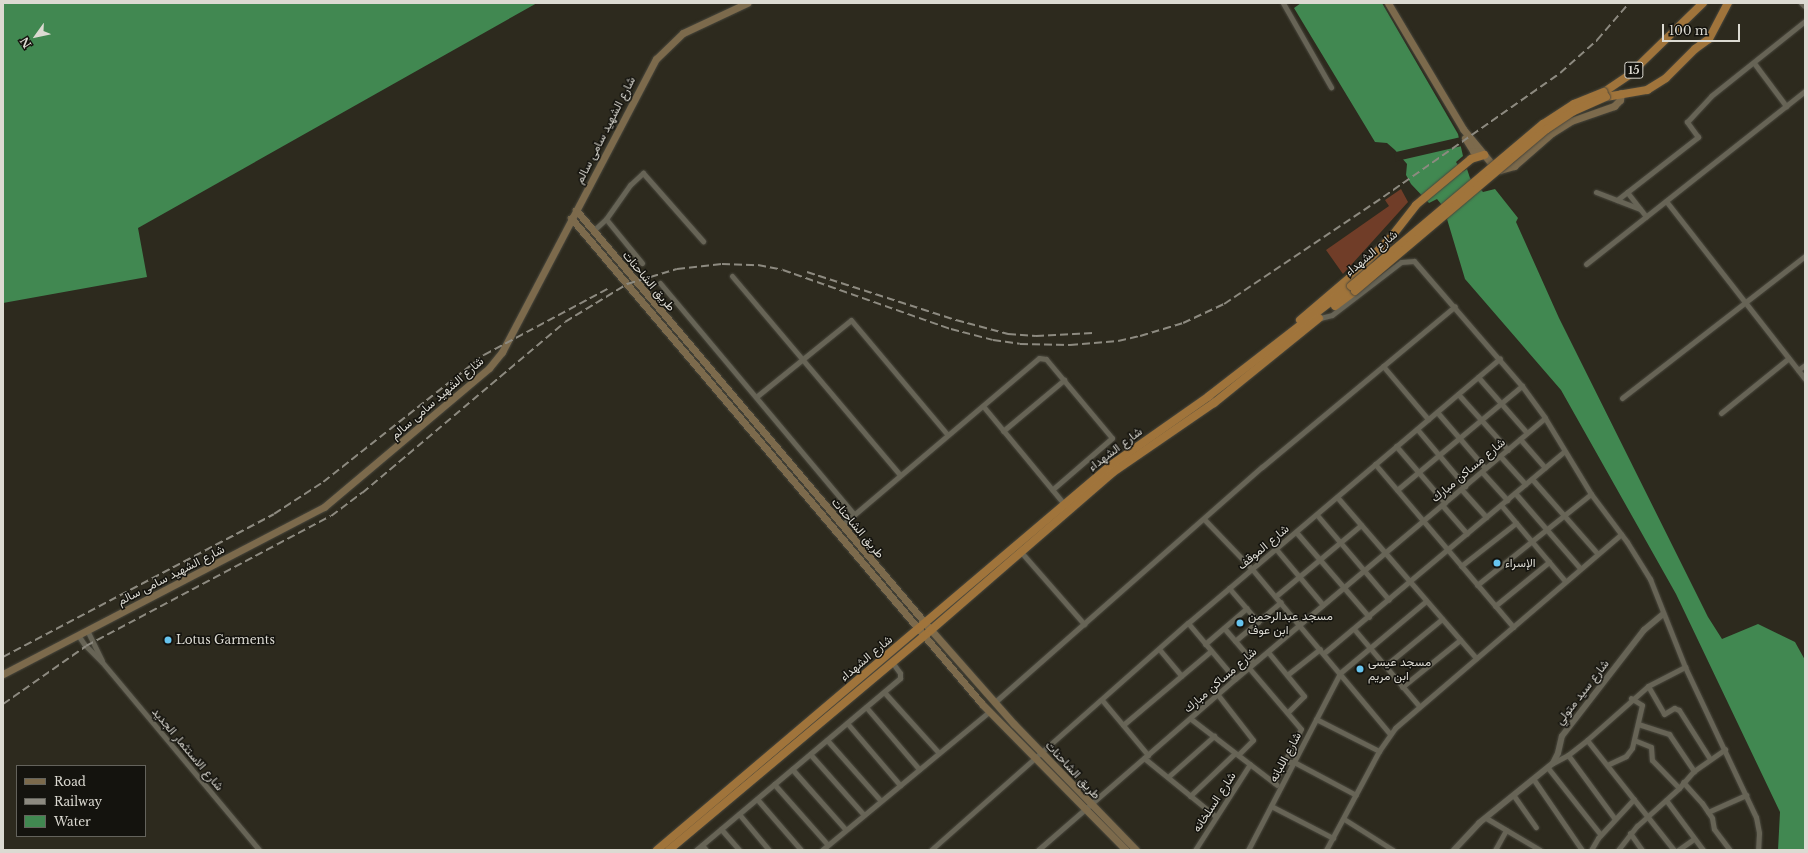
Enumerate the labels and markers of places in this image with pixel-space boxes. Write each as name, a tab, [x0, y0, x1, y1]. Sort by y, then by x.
place label: الإسراء	[1505, 556, 1536, 570]
marker: الإسراء	[1492, 558, 1502, 568]
place label: مسجد عبدالرحمن ابن عوف	[1248, 609, 1333, 637]
marker: مسجد عبدالرحمن ابن عوف	[1235, 618, 1245, 628]
place label: Lotus Garments	[176, 633, 275, 647]
marker: Lotus Garments	[163, 635, 173, 645]
place label: مسجد عيسى ابن مريم	[1368, 655, 1431, 683]
marker: مسجد عيسى ابن مريم	[1355, 664, 1365, 674]

